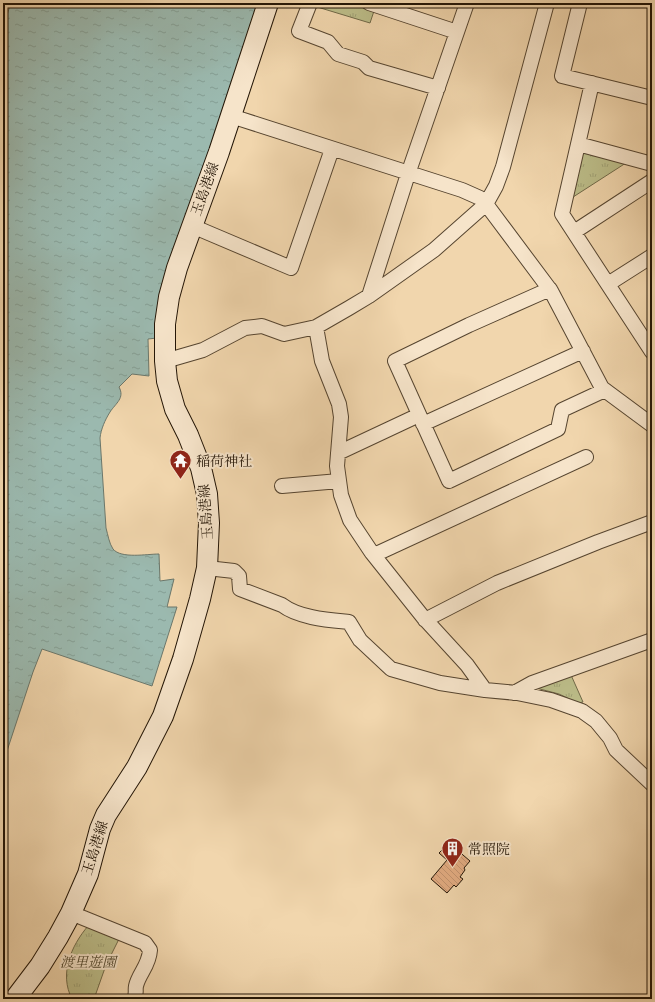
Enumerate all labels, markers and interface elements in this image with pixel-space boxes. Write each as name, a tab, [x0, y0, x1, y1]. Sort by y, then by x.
street label: 玉島港線	[187, 160, 223, 218]
temple icon: 稲荷神社	[167, 448, 193, 481]
place label: 稲荷神社	[196, 453, 252, 470]
street label: 玉島港線	[196, 483, 216, 541]
street label: 玉島港線	[78, 819, 112, 877]
building icon: 常照院	[439, 836, 465, 869]
place label: 常照院	[468, 841, 510, 858]
park label: 渡里遊園	[60, 954, 118, 971]

